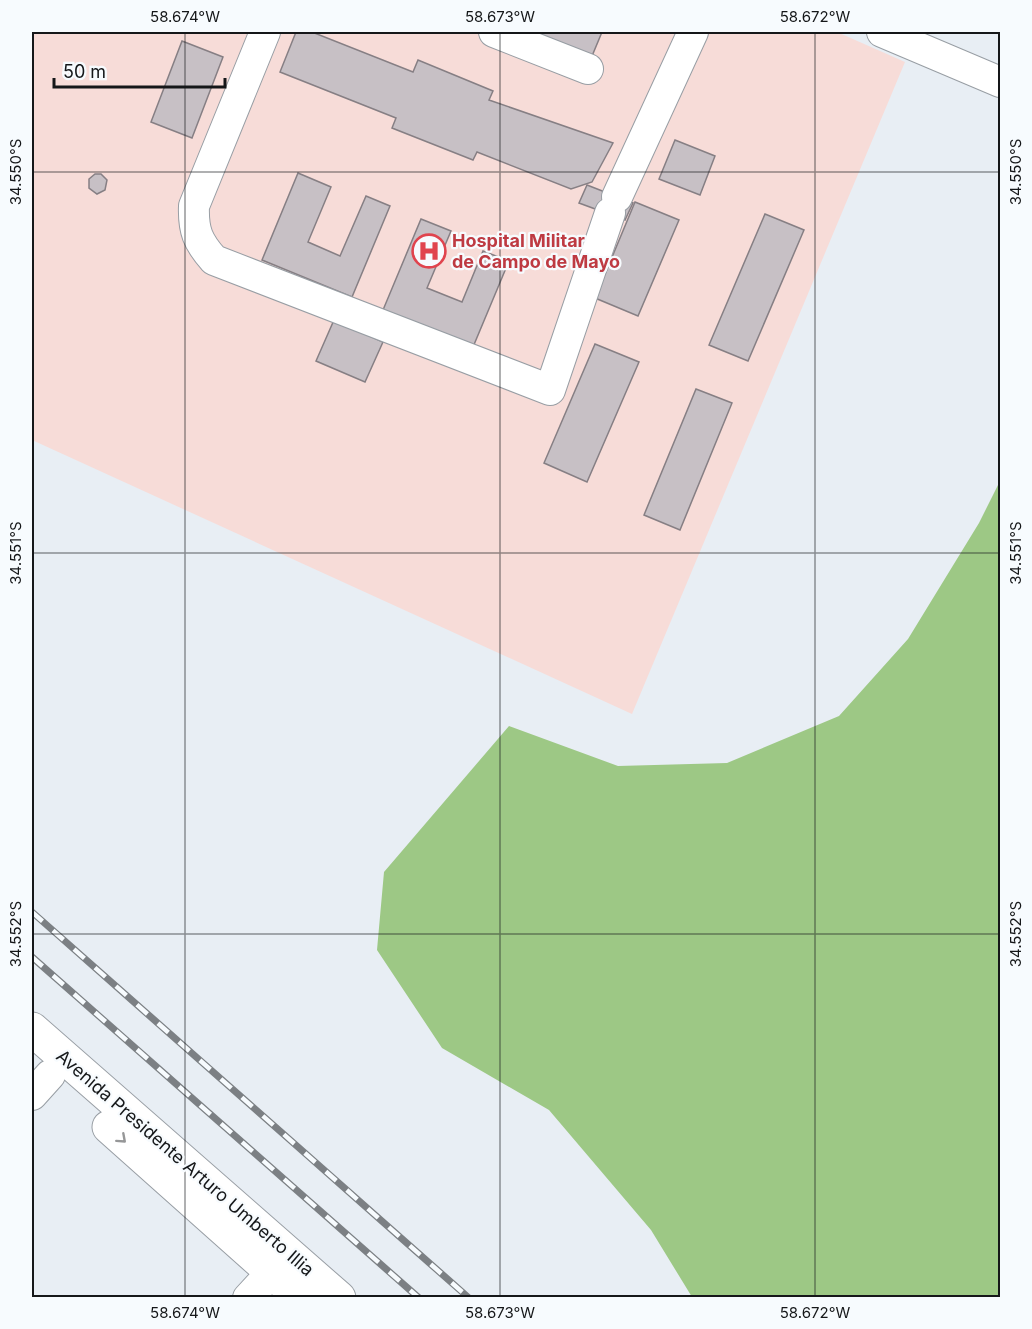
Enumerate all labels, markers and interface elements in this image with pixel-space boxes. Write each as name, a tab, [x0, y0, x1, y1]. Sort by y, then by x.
text: 58.674°W	[150, 7, 220, 26]
text: 58.673°W	[465, 7, 535, 26]
text: 58.672°W	[780, 7, 850, 26]
scale bar	[54, 51, 225, 89]
text: 50 m	[63, 61, 106, 82]
text: 34.550°S	[6, 139, 25, 205]
text: 34.550°S	[1006, 139, 1025, 205]
place label: Hospital Militar de Campo de Mayo	[452, 230, 620, 272]
hospital icon: Hospital Militar de Campo de Mayo	[411, 233, 447, 269]
text: 34.551°S	[6, 521, 25, 585]
text: 34.551°S	[1006, 521, 1025, 585]
text: 34.552°S	[6, 901, 25, 967]
text: 34.552°S	[1006, 901, 1025, 967]
street label: Avenida Presidente Arturo Umberto Illia	[52, 1045, 318, 1280]
one-way arrow	[115, 1132, 126, 1143]
text: 58.674°W	[150, 1303, 220, 1322]
text: 58.673°W	[465, 1303, 535, 1322]
text: 58.672°W	[780, 1303, 850, 1322]

